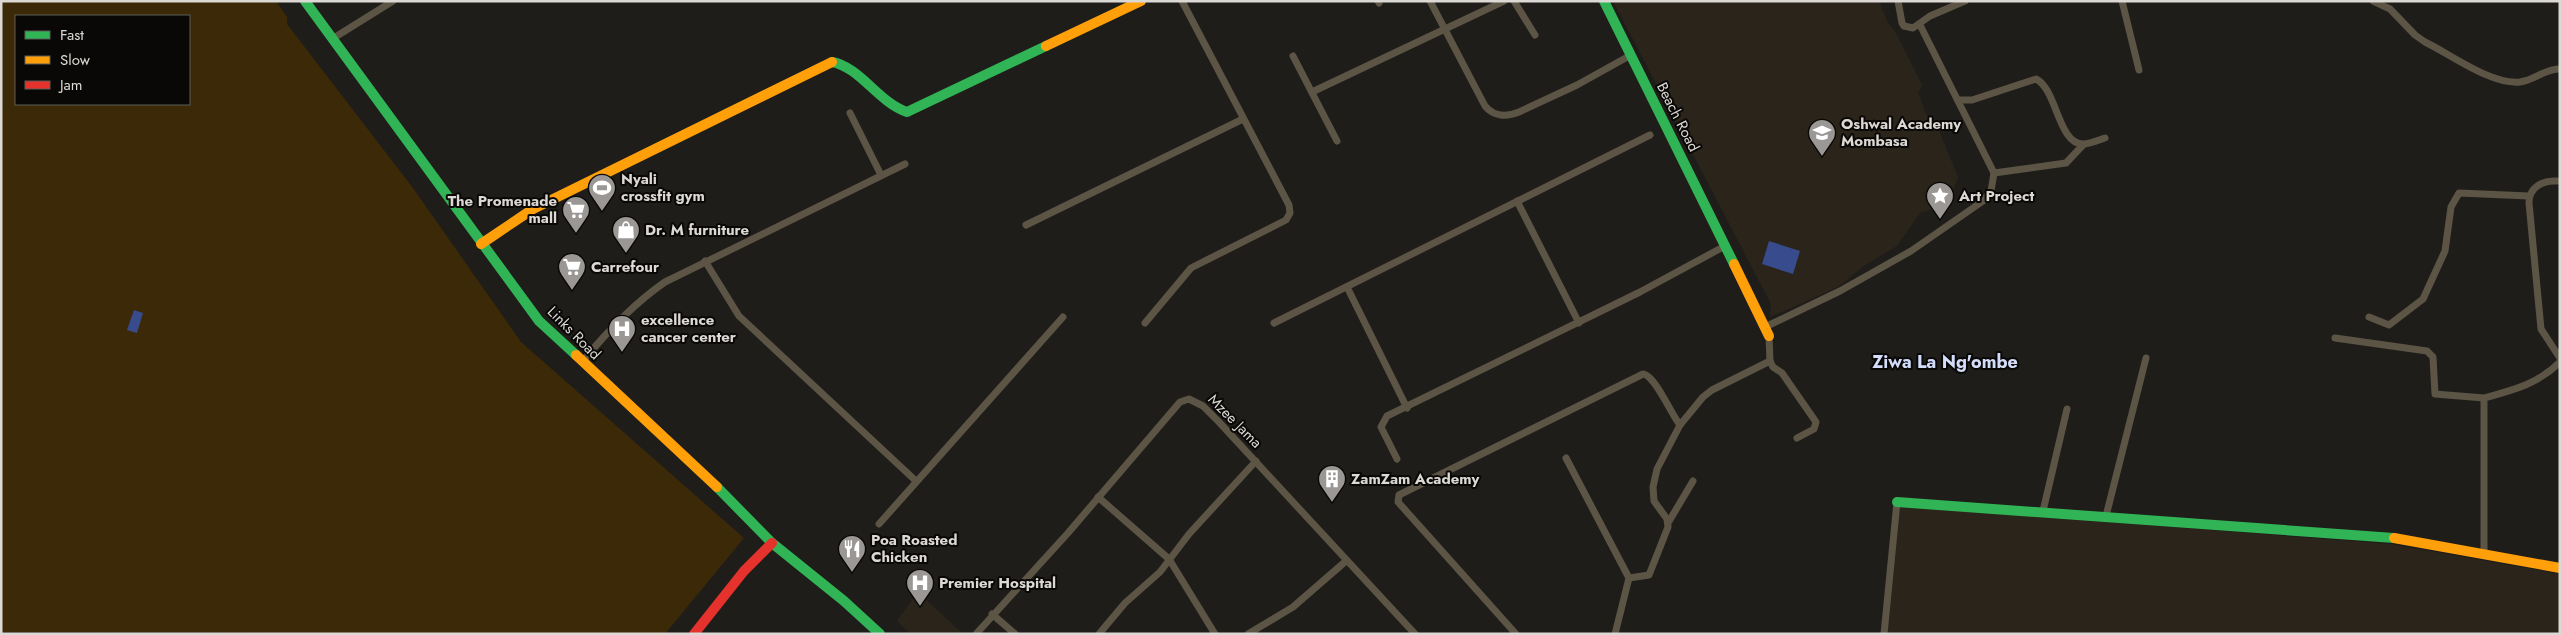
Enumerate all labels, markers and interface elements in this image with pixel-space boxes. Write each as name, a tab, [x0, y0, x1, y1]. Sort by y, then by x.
legend	[15, 15, 190, 105]
text: Fast	[60, 24, 84, 46]
text: Slow	[60, 49, 91, 71]
text: Jam	[58, 74, 83, 96]
street label: Beach Road	[1651, 78, 1705, 156]
place label: Oshwal Academy Mombasa	[1841, 113, 1961, 152]
school or university icon: Oshwal Academy Mombasa	[1807, 118, 1837, 157]
place label: Nyali crossfit gym	[621, 168, 705, 207]
sports icon: Nyali crossfit gym	[587, 173, 617, 212]
place icon: Art Project	[1925, 181, 1955, 220]
place label: Art Project	[1958, 185, 2034, 207]
place label: The Promenade mall	[448, 190, 557, 229]
supermarket icon: The Promenade mall	[561, 195, 591, 234]
shop icon: Dr. M furniture	[611, 215, 641, 254]
place label: Dr. M furniture	[645, 219, 750, 241]
supermarket icon: Carrefour	[557, 252, 587, 291]
place label: Carrefour	[591, 256, 660, 278]
street label: Links Road	[542, 301, 606, 365]
place label: excellence cancer center	[641, 309, 737, 348]
hospital icon: excellence cancer center	[607, 314, 637, 353]
district label: Ziwa La Ng'ombe	[1872, 349, 2018, 375]
street label: Mzee Jama	[1203, 389, 1267, 453]
building icon: ZamZam Academy	[1317, 464, 1347, 503]
place label: ZamZam Academy	[1351, 468, 1479, 490]
place label: Poa Roasted Chicken	[871, 529, 957, 568]
restaurant icon: Poa Roasted Chicken	[837, 534, 867, 573]
hospital icon: Premier Hospital	[905, 568, 935, 607]
place label: Premier Hospital	[939, 572, 1056, 594]

